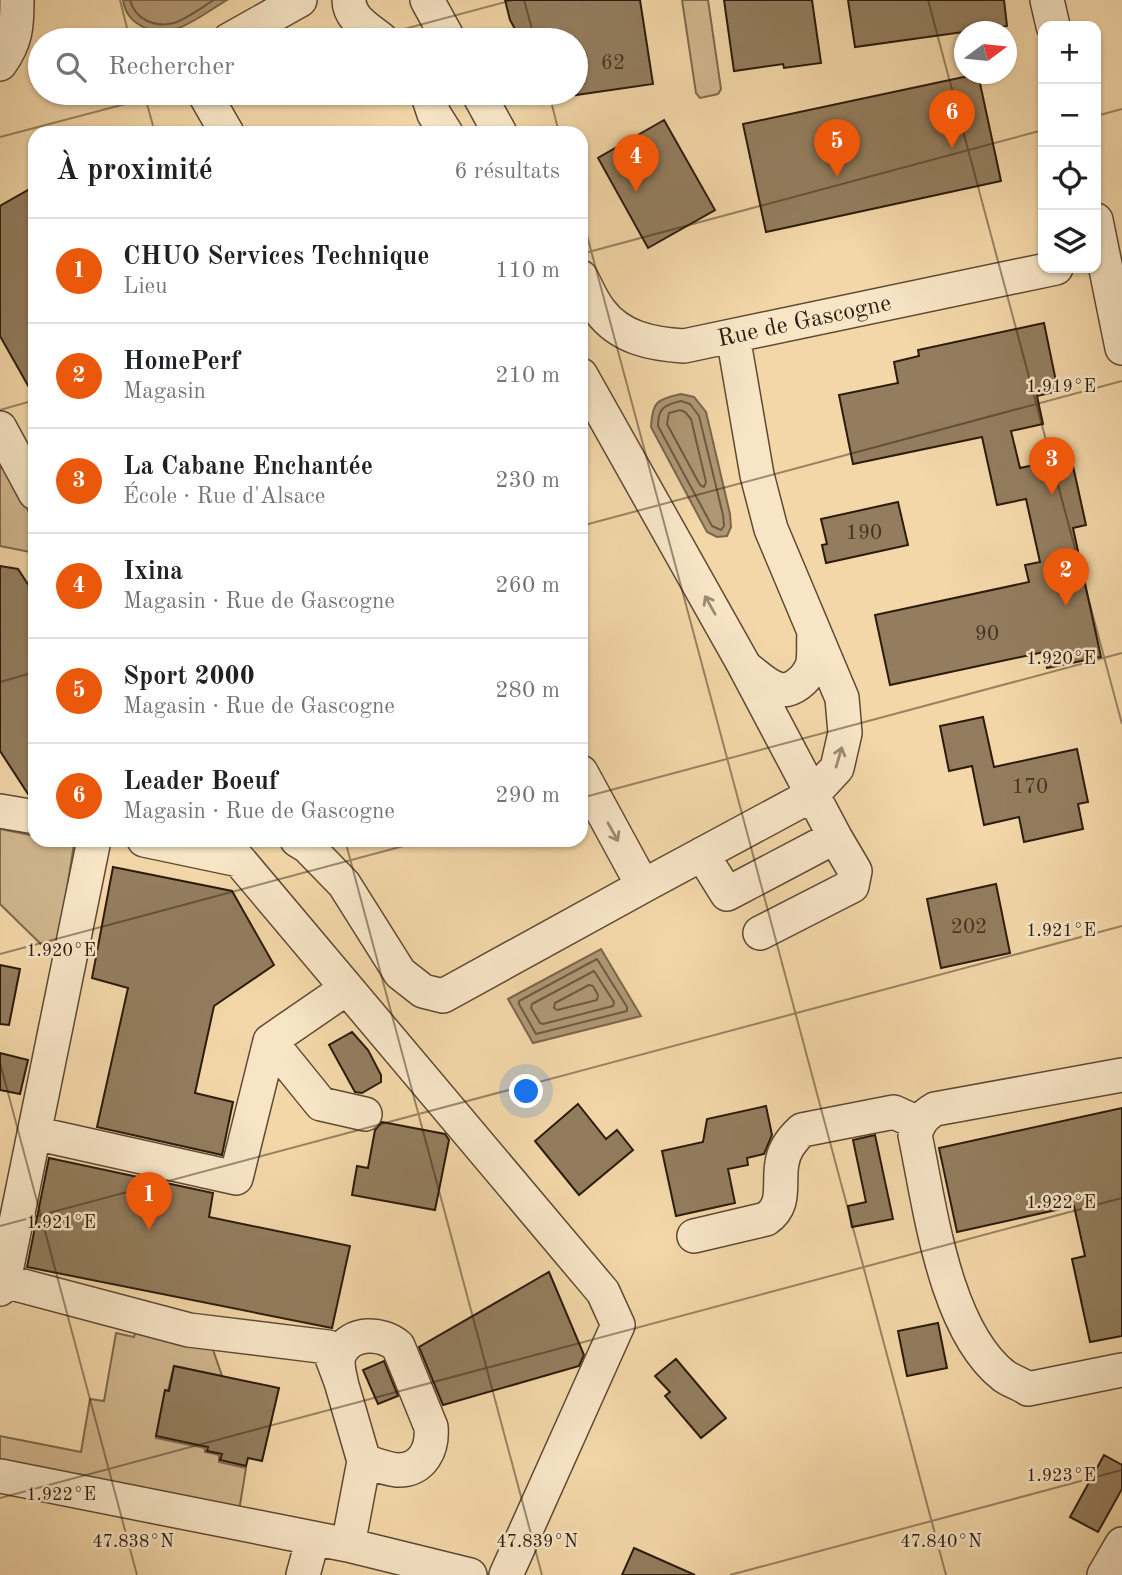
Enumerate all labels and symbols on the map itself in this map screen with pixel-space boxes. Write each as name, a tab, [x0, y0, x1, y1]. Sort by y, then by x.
north arrow	[954, 21, 1017, 84]
house number: 62	[601, 53, 625, 74]
pin: 6	[929, 90, 975, 148]
pin: 5	[814, 119, 860, 177]
pin: 4	[613, 134, 659, 192]
street label: Rue de Gascogne	[715, 292, 893, 352]
text: 1.919°E	[1026, 378, 1096, 396]
pin: 3	[1029, 437, 1075, 495]
house number: 190	[846, 523, 882, 544]
pin: 2	[1043, 548, 1089, 606]
one-way arrow	[703, 596, 717, 616]
house number: 90	[975, 624, 999, 645]
text: 1.920°E	[1026, 650, 1096, 668]
one-way arrow	[833, 747, 846, 769]
house number: 170	[1012, 777, 1048, 798]
one-way arrow	[607, 821, 621, 842]
house number: 202	[951, 917, 987, 938]
text: 1.921°E	[1026, 922, 1096, 940]
text: 1.920°E	[26, 942, 96, 960]
your location	[509, 1074, 543, 1108]
pin: 1	[126, 1172, 172, 1230]
text: 1.922°E	[1026, 1194, 1096, 1212]
text: 1.921°E	[26, 1214, 96, 1232]
text: 1.923°E	[1026, 1467, 1096, 1485]
text: 1.922°E	[26, 1486, 96, 1504]
text: 47.838°N	[92, 1533, 174, 1551]
text: 47.839°N	[496, 1533, 578, 1551]
text: 47.840°N	[900, 1533, 982, 1551]

